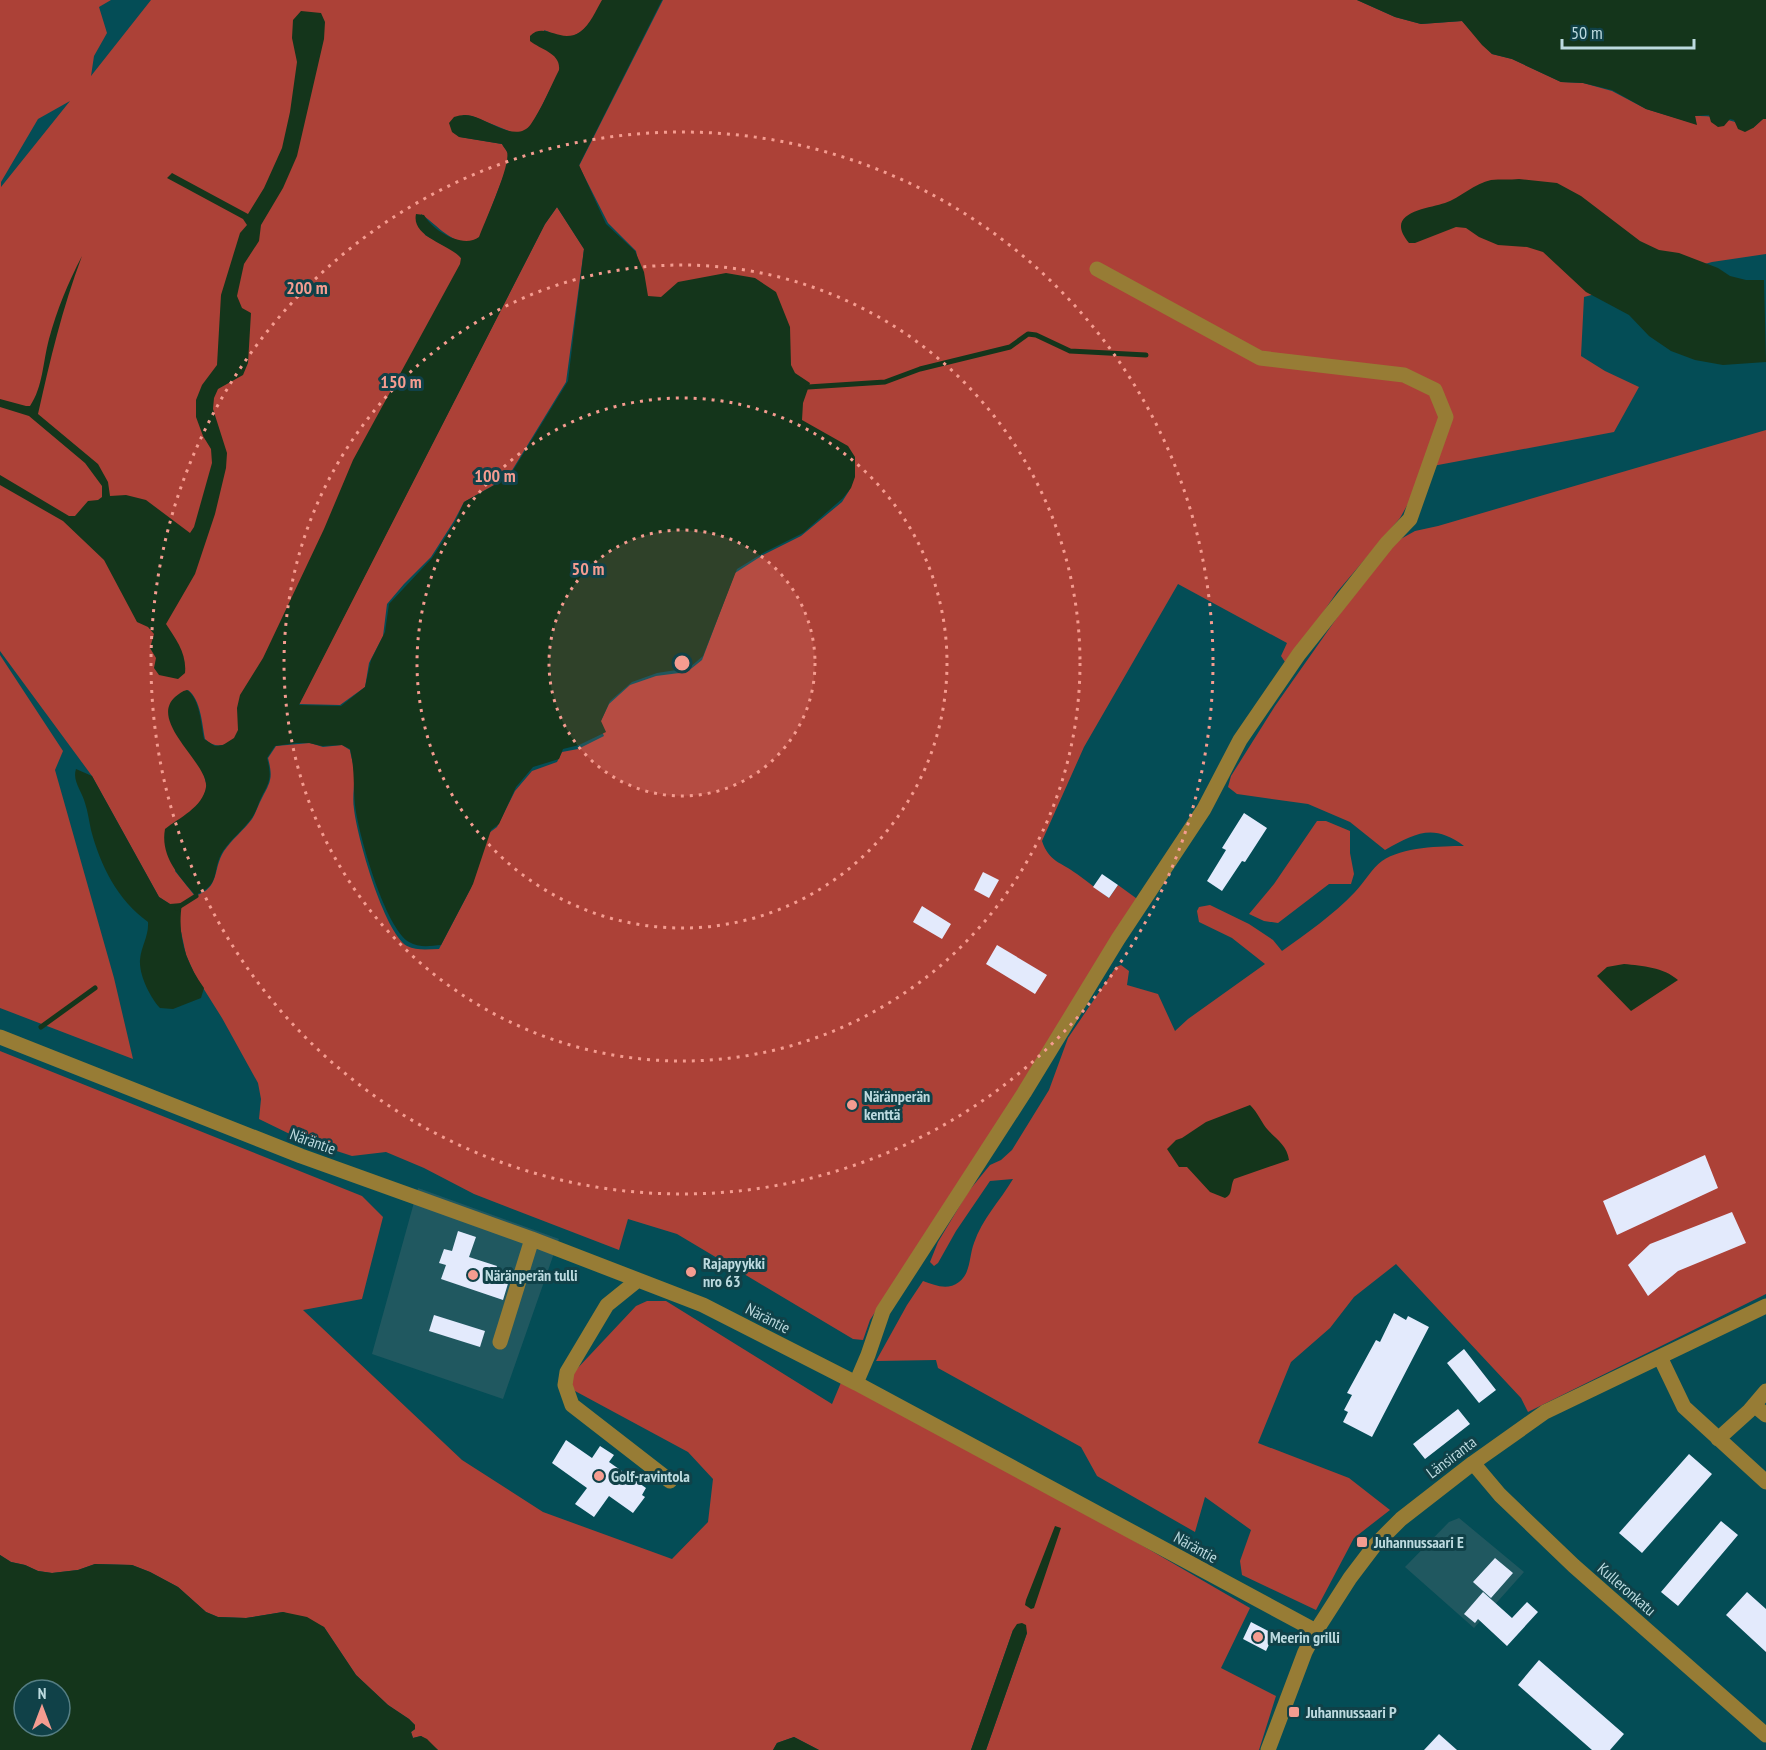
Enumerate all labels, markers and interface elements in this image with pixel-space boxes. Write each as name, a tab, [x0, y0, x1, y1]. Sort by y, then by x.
scale bar	[1562, 12, 1694, 50]
text: 50 m	[1571, 21, 1603, 44]
text: 200 m	[286, 276, 328, 299]
text: 150 m	[380, 370, 422, 393]
text: 100 m	[474, 464, 516, 487]
text: 50 m	[572, 557, 604, 580]
centre of rings	[672, 653, 692, 673]
place label: Näränperän kenttä	[864, 1086, 930, 1124]
marker: Näränperän kenttä	[845, 1098, 859, 1112]
street label: Näräntie	[287, 1124, 339, 1158]
place label: Rajapyykki nro 63	[703, 1253, 766, 1291]
place label: Näränperän tulli	[485, 1265, 578, 1285]
marker: Rajapyykki nro 63	[684, 1265, 698, 1279]
marker: Näränperän tulli	[466, 1268, 480, 1282]
street label: Näräntie	[742, 1298, 794, 1338]
street label: Länsiranta	[1422, 1432, 1480, 1482]
place label: Golf-ravintola	[611, 1466, 690, 1486]
marker: Golf-ravintola	[592, 1469, 606, 1483]
street label: Näräntie	[1170, 1527, 1222, 1567]
place label: Juhannussaari E	[1373, 1532, 1464, 1552]
marker: Juhannussaari E	[1355, 1535, 1369, 1549]
street label: Kulleronkatu	[1594, 1558, 1660, 1620]
place label: Meerin grilli	[1270, 1627, 1340, 1647]
marker: Meerin grilli	[1251, 1630, 1265, 1644]
north arrow	[12, 1678, 72, 1738]
text: N	[38, 1683, 46, 1703]
place label: Juhannussaari P	[1305, 1702, 1397, 1722]
marker: Juhannussaari P	[1287, 1705, 1301, 1719]

